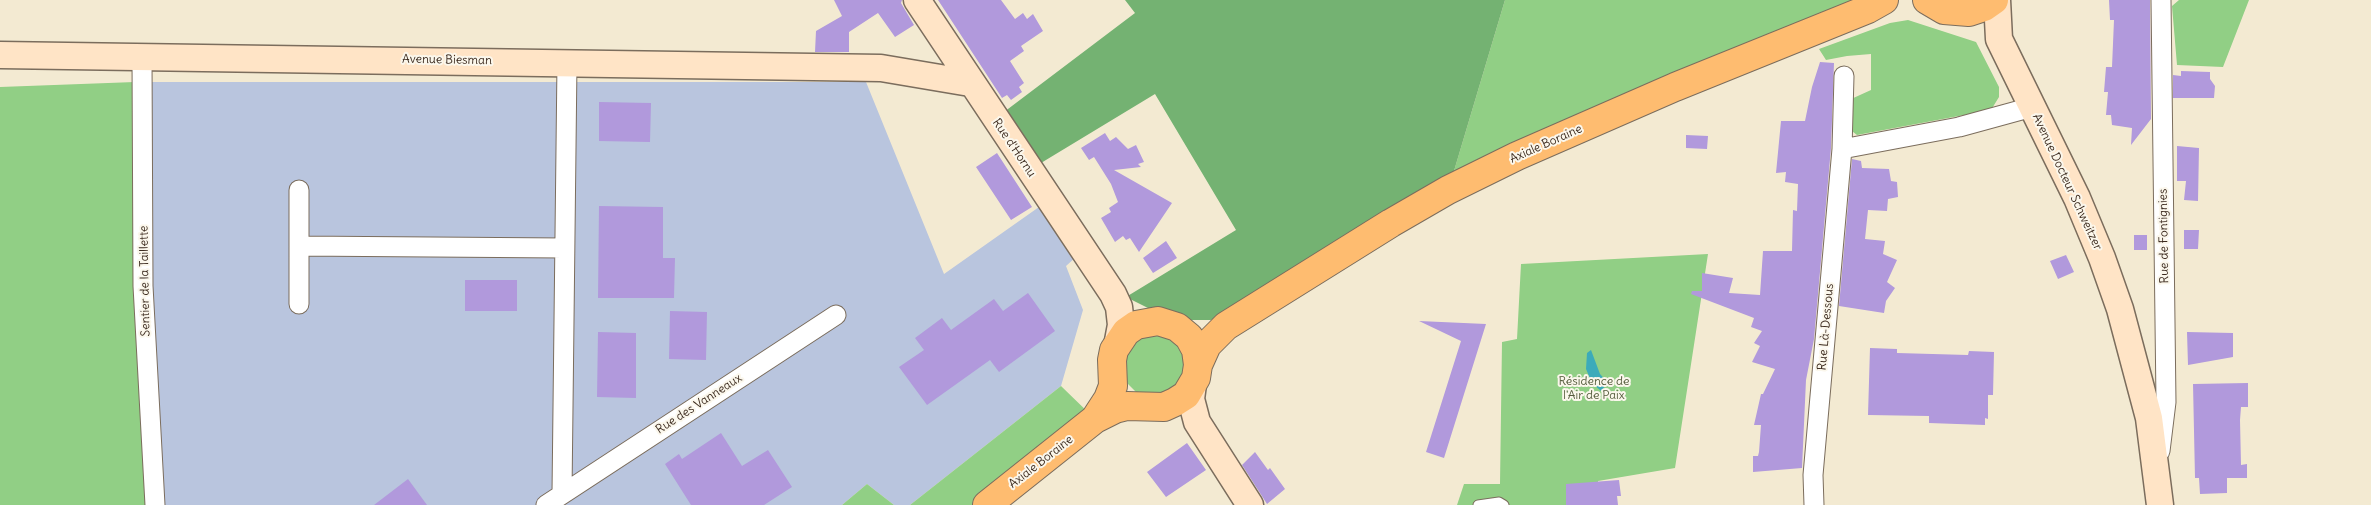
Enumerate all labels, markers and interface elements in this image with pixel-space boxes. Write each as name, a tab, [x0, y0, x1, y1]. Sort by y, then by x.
street label: Avenue Biesman	[402, 52, 492, 68]
street label: Avenue Docteur Schweitzer	[2029, 112, 2105, 252]
street label: Rue d'Hornu	[989, 116, 1039, 180]
street label: Axiale Boraine	[1508, 122, 1584, 166]
street label: Rue de Fontignies	[2156, 188, 2172, 284]
street label: Sentier de la Taillette	[137, 225, 153, 337]
street label: Rue Là-Dessous	[1815, 283, 1837, 371]
street label: Rue des Vanneaux	[653, 371, 745, 437]
park label: Résidence de l'Air de Paix	[1558, 375, 1630, 403]
street label: Axiale Boraine	[1006, 432, 1076, 492]

